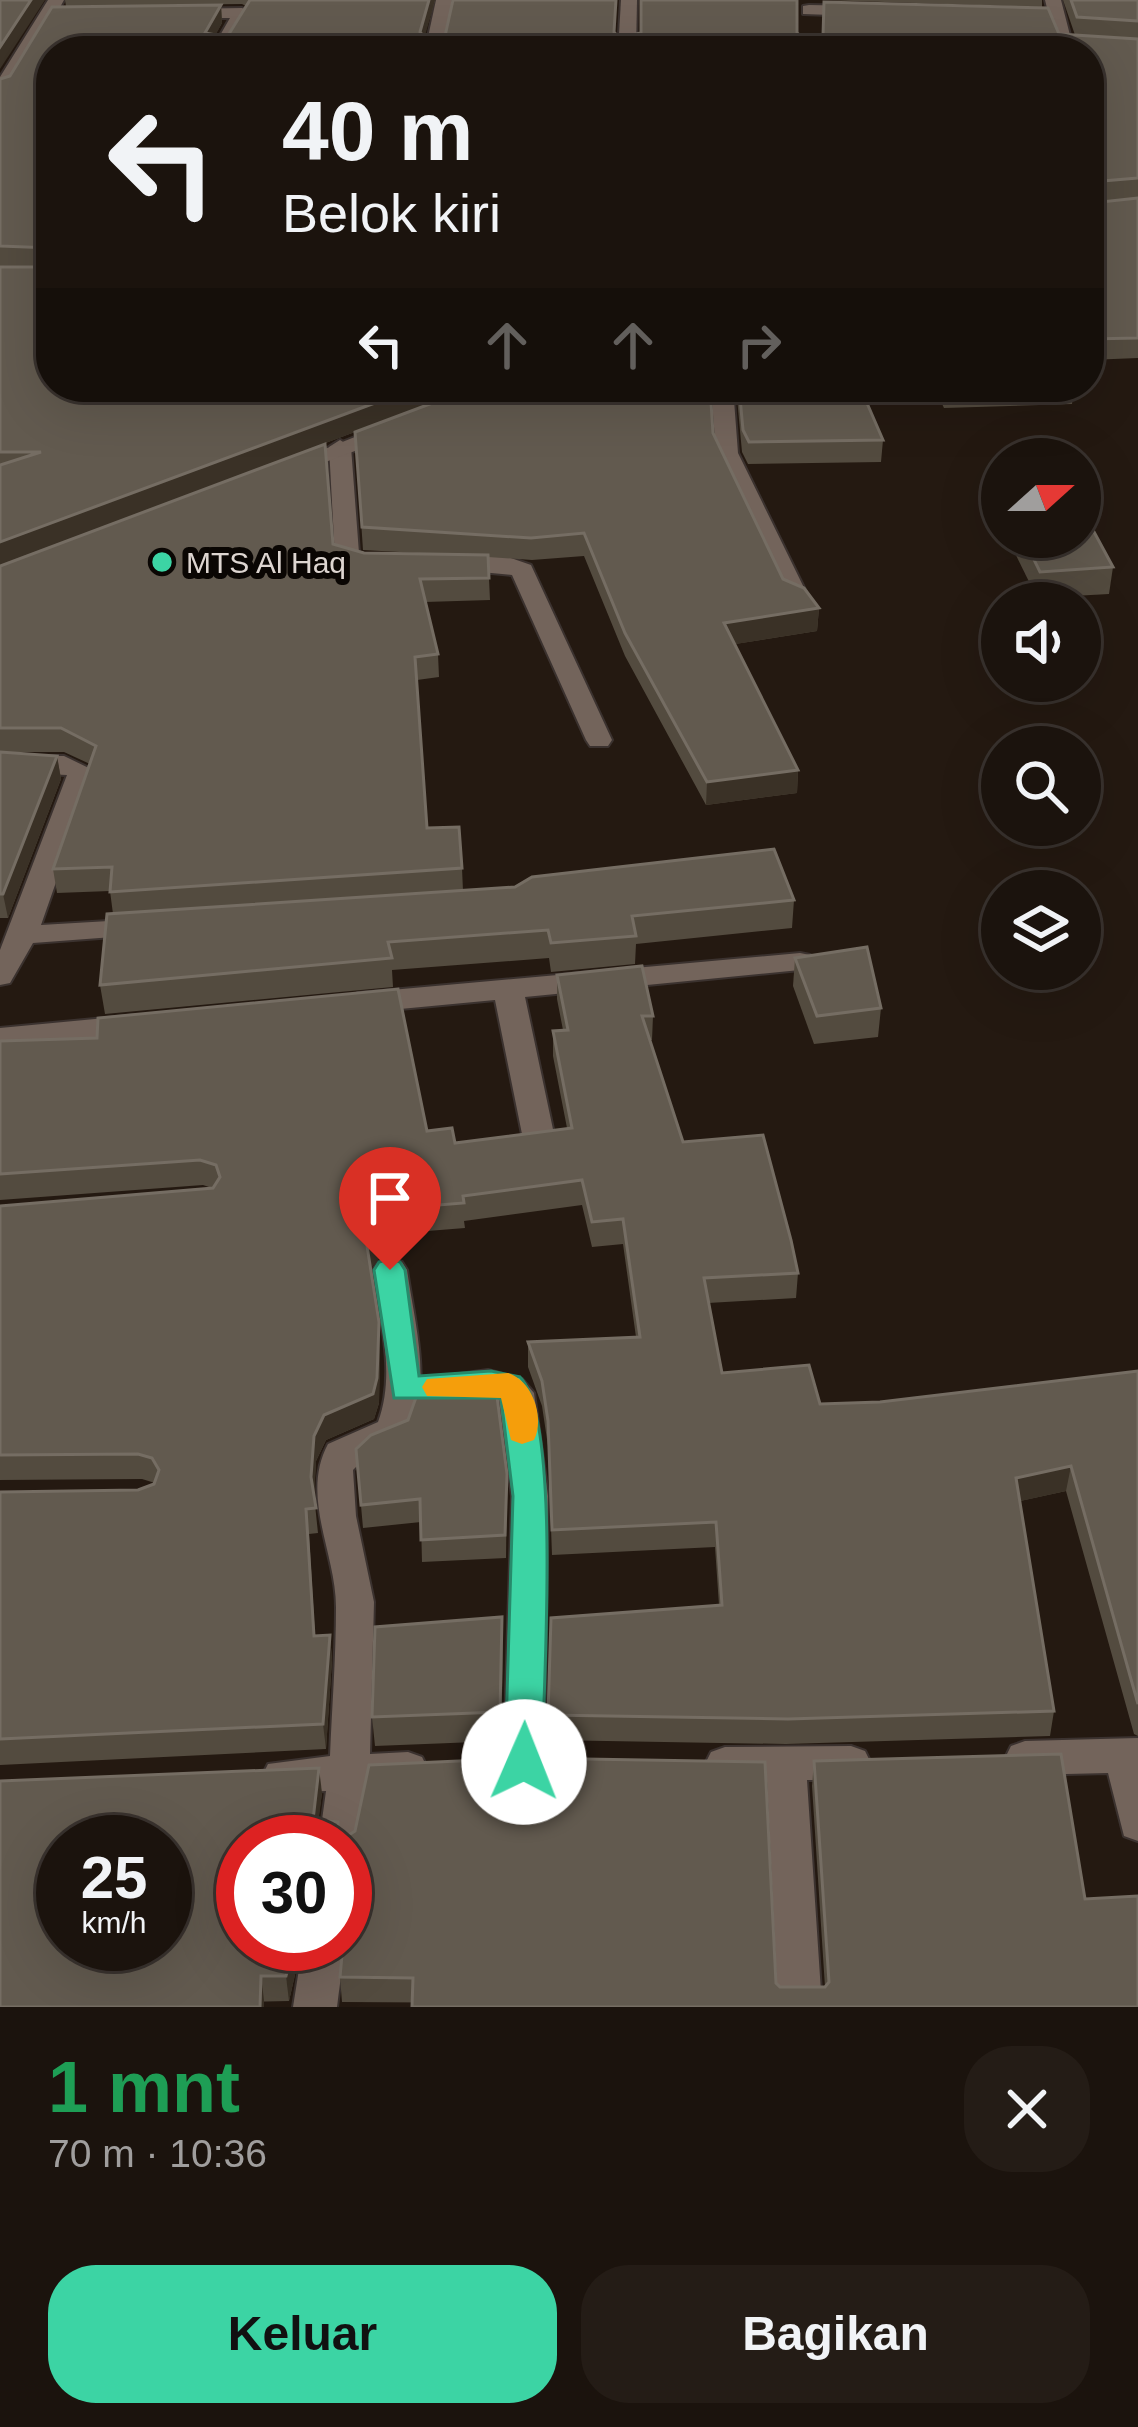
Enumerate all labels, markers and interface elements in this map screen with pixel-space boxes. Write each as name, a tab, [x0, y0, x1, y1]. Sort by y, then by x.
icon: left	[84, 84, 240, 240]
text: 40 m	[282, 84, 473, 178]
text: Belok kiri	[282, 183, 501, 243]
icon: left	[348, 312, 414, 378]
icon: ahead	[474, 312, 540, 378]
icon: ahead	[600, 312, 666, 378]
icon: right	[726, 312, 792, 378]
north arrow	[981, 438, 1101, 558]
map controls	[981, 438, 1101, 990]
place label: MTS Al Haq	[186, 546, 346, 579]
marker: MTS Al Haq	[149, 549, 175, 575]
button: sound	[981, 582, 1101, 702]
button: search	[981, 726, 1101, 846]
button: layers	[981, 870, 1101, 990]
pin	[339, 1147, 441, 1270]
icon: arrive	[357, 1165, 423, 1231]
position arrow	[461, 1699, 587, 1825]
speed limit sign: 30	[216, 1815, 372, 1971]
text: 25	[81, 1844, 147, 1911]
text: km/h	[81, 1906, 147, 1939]
button: close	[964, 2046, 1090, 2172]
text: 1 mnt	[48, 2047, 240, 2127]
text: 70 m · 10:36	[48, 2132, 267, 2175]
button: Keluar	[48, 2265, 557, 2403]
button: Bagikan	[581, 2265, 1090, 2403]

